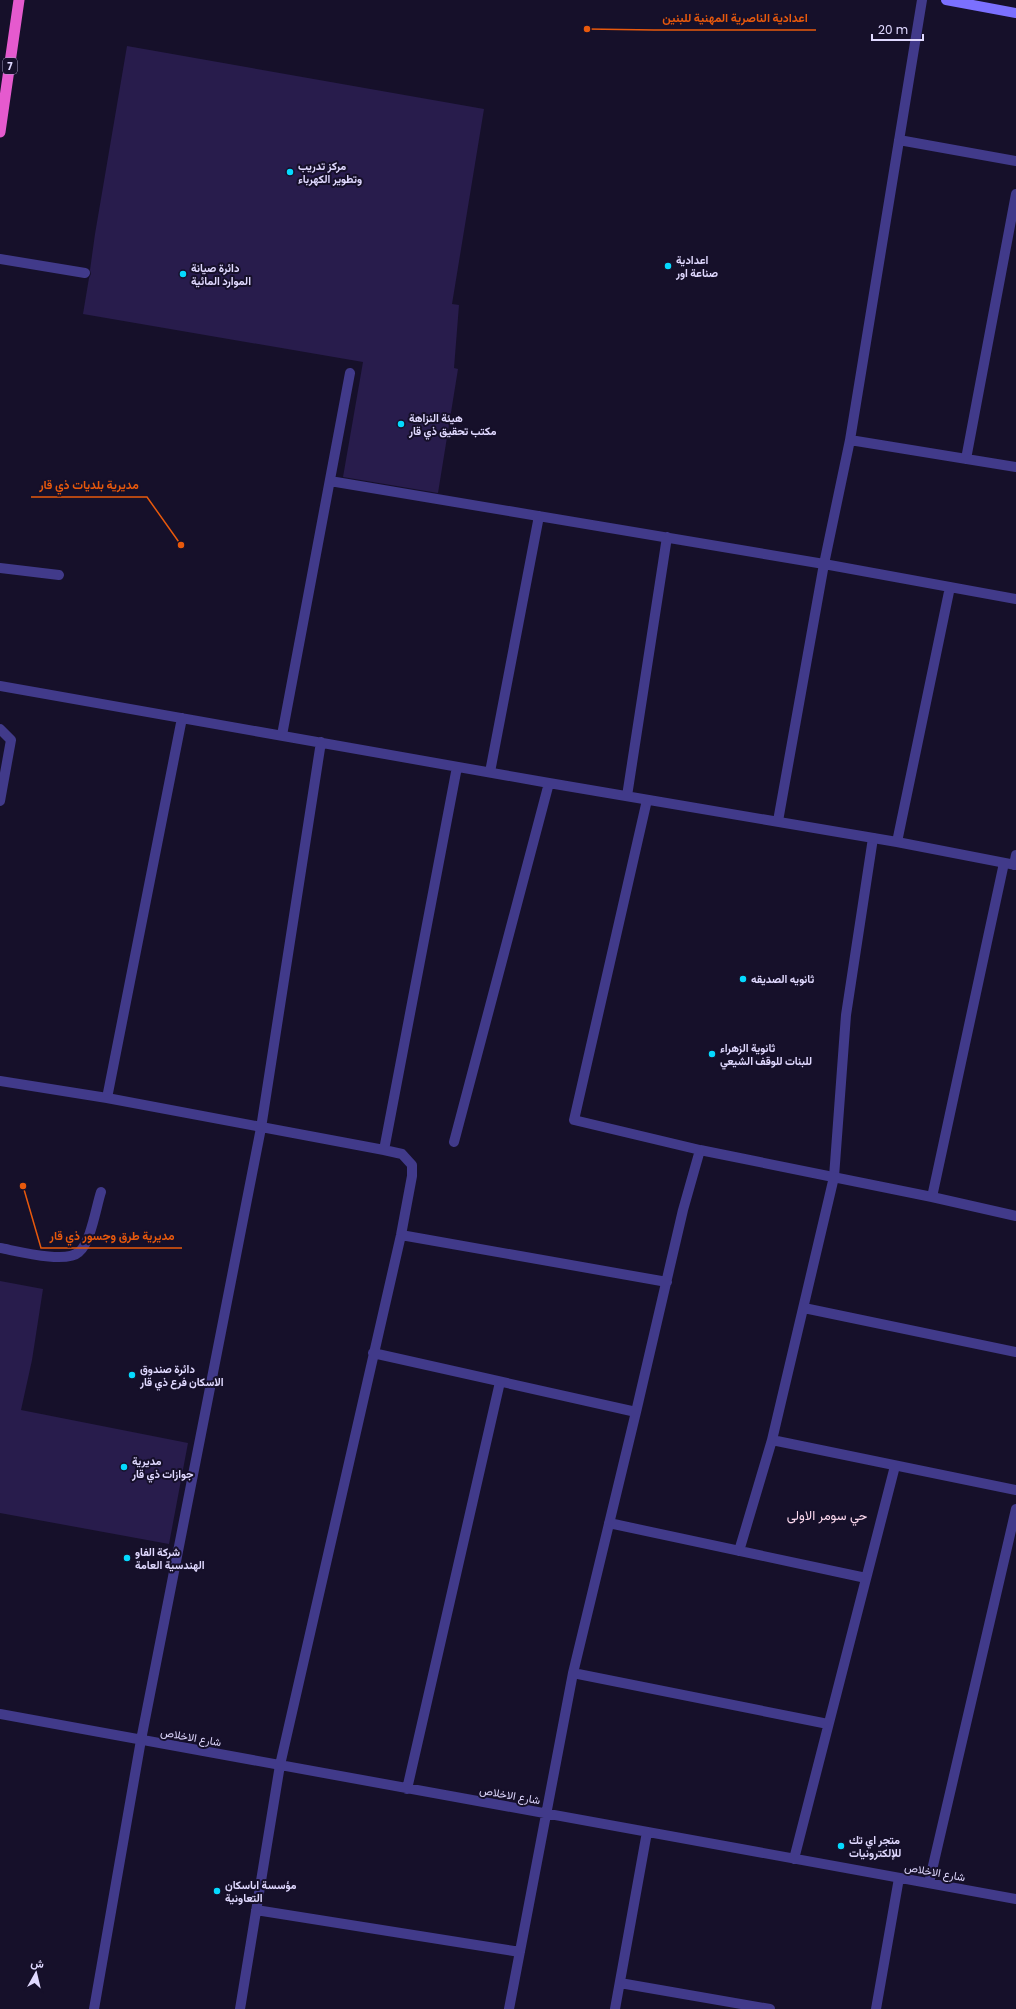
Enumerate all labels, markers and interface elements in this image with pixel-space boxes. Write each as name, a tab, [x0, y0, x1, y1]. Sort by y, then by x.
callout: اعدادية الناصرية المهنية للبنين	[654, 6, 816, 30]
text: اعدادية الناصرية المهنية للبنين	[662, 9, 808, 26]
scale bar	[872, 16, 923, 42]
text: 20 m	[878, 21, 908, 38]
road number: 7	[3, 58, 17, 74]
place label: مركز تدريب وتطوير الكهرباء	[298, 158, 362, 187]
marker: مركز تدريب وتطوير الكهرباء	[285, 167, 295, 177]
place label: اعدادية صناعة اور	[675, 252, 718, 281]
place label: دائرة صيانة الموارد المائية	[191, 260, 251, 289]
marker: اعدادية صناعة اور	[663, 261, 673, 271]
marker: دائرة صيانة الموارد المائية	[178, 269, 188, 279]
place label: هيئة النزاهة مكتب تحقيق ذي قار	[408, 410, 496, 440]
marker: هيئة النزاهة مكتب تحقيق ذي قار	[396, 419, 406, 429]
callout: مديرية بلديات ذي قار	[31, 473, 147, 497]
text: مديرية بلديات ذي قار	[38, 476, 139, 495]
place label: ثانويه الصديقه	[751, 971, 814, 987]
marker: ثانويه الصديقه	[738, 974, 748, 984]
place label: ثانوية الزهراء للبنات للوقف الشيعي	[720, 1040, 812, 1070]
marker: ثانوية الزهراء للبنات للوقف الشيعي	[707, 1049, 717, 1059]
callout: مديرية طرق وجسور ذي قار	[41, 1224, 182, 1248]
text: مديرية طرق وجسور ذي قار	[49, 1227, 175, 1246]
place label: دائرة صندوق الاسكان فرع ذي قار	[139, 1361, 224, 1391]
marker: دائرة صندوق الاسكان فرع ذي قار	[127, 1370, 137, 1380]
place label: مديرية جوازات ذي قار	[131, 1453, 194, 1483]
marker: مديرية جوازات ذي قار	[119, 1462, 129, 1472]
district label: حي سومر الاولى	[787, 1506, 868, 1526]
place label: شركة الفاو الهندسية العامة	[135, 1544, 205, 1573]
marker: شركة الفاو الهندسية العامة	[122, 1553, 132, 1563]
street label: شارع الاخلاص	[159, 1724, 223, 1750]
street label: شارع الاخلاص	[478, 1782, 542, 1808]
place label: متجر اي تك للإلكترونيات	[849, 1832, 901, 1861]
marker: متجر اي تك للإلكترونيات	[836, 1841, 846, 1851]
street label: شارع الاخلاص	[903, 1859, 967, 1885]
place label: مؤسسة اىاسكان التعاونية	[225, 1877, 296, 1906]
marker: مؤسسة اىاسكان التعاونية	[212, 1886, 222, 1896]
north arrow	[16, 1953, 56, 1993]
text: ش	[30, 1954, 45, 1972]

